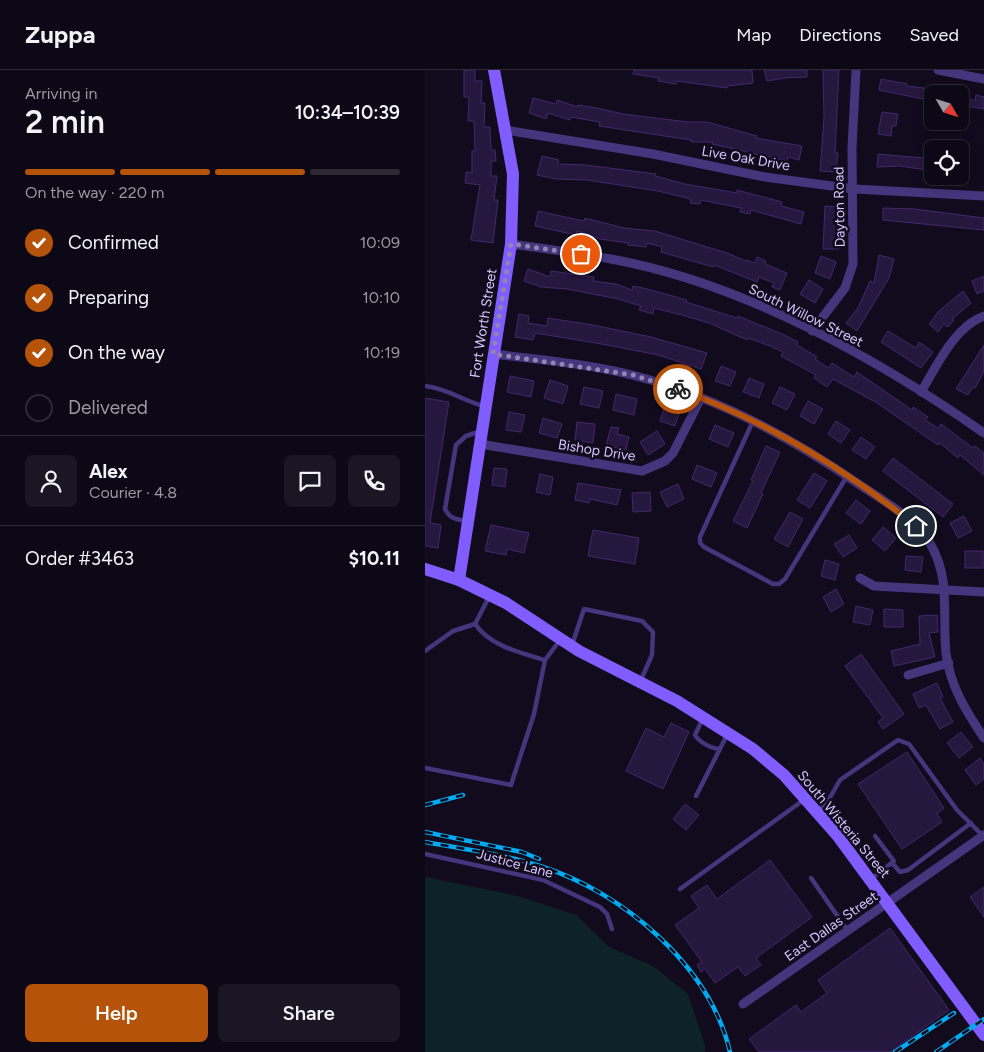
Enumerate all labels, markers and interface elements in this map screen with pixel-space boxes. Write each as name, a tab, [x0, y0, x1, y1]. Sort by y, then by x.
text: Zuppa	[25, 20, 95, 49]
text: Map	[736, 24, 771, 46]
text: Directions	[799, 24, 881, 46]
text: Saved	[909, 24, 959, 46]
text: Arriving in	[25, 84, 97, 103]
north arrow	[924, 85, 969, 130]
map controls	[924, 85, 969, 185]
text: 10:34–10:39	[295, 101, 400, 124]
text: 2 min	[25, 103, 105, 141]
button: locate	[924, 140, 969, 185]
street label: Live Oak Drive	[700, 142, 792, 175]
street label: Dayton Road	[830, 166, 849, 248]
text: On the way · 220 m	[25, 183, 164, 202]
icon: check	[25, 229, 53, 257]
text: Confirmed	[68, 231, 159, 254]
text: 10:09	[360, 233, 400, 252]
pin	[560, 233, 602, 275]
icon: bag	[567, 240, 595, 268]
street label: Fort Worth Street	[466, 267, 501, 379]
street label: South Willow Street	[746, 280, 866, 351]
icon: check	[25, 284, 53, 312]
text: Preparing	[68, 286, 149, 309]
text: 10:10	[362, 288, 400, 307]
icon: check	[25, 339, 53, 367]
text: On the way	[68, 341, 165, 364]
text: 10:19	[363, 343, 400, 362]
courier	[653, 364, 703, 414]
icon: bike	[664, 375, 692, 403]
text: Delivered	[68, 396, 148, 419]
street label: Bishop Drive	[557, 436, 637, 465]
button: person	[25, 455, 77, 507]
button: chat	[284, 455, 336, 507]
button: phone	[348, 455, 400, 507]
text: Alex	[89, 460, 128, 483]
text: Courier · 4.8	[89, 483, 177, 502]
pin	[895, 505, 937, 547]
icon: home	[902, 512, 930, 540]
text: Order #3463	[25, 547, 134, 570]
text: $10.11	[348, 547, 400, 570]
street label: South Wisteria Street	[794, 767, 894, 881]
street label: Justice Lane	[475, 845, 555, 882]
street label: East Dallas Street	[781, 888, 881, 965]
button: Help	[25, 984, 208, 1042]
button: Share	[218, 984, 400, 1042]

